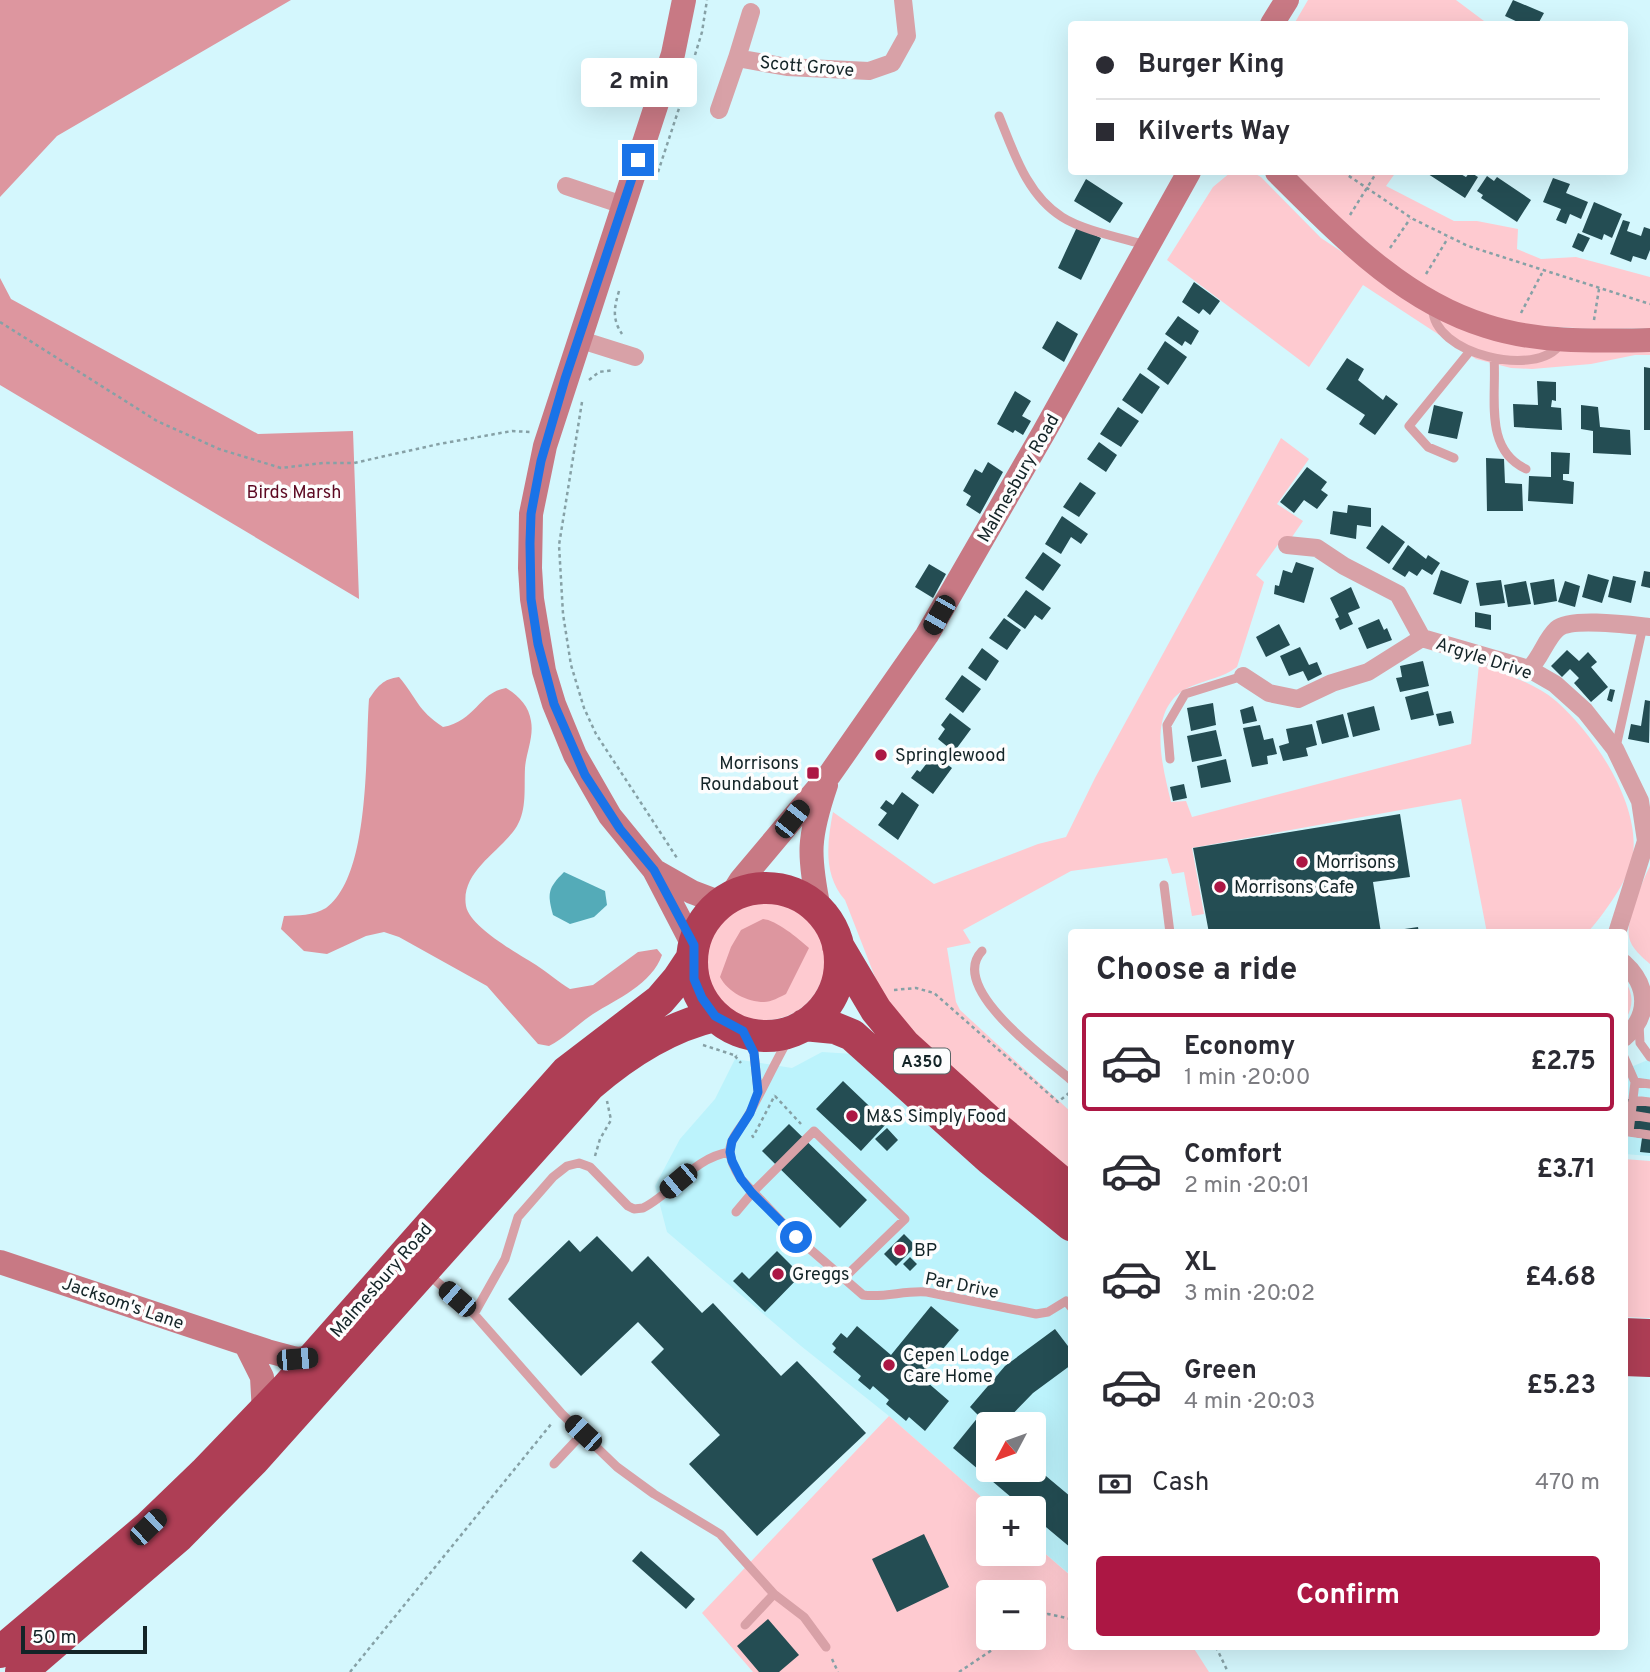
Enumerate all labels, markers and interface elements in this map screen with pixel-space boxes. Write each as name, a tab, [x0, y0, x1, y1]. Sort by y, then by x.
text: Burger King	[1138, 49, 1285, 82]
street label: Scott Grove	[759, 52, 855, 83]
callout: 2 min	[580, 58, 696, 108]
text: 2 min	[609, 68, 669, 97]
text: Kilverts Way	[1138, 116, 1290, 149]
route end	[622, 144, 654, 176]
street label: Malmesbury Road	[973, 410, 1065, 547]
park label: Birds Marsh	[247, 482, 341, 505]
car	[920, 592, 959, 638]
street label: Argyle Drive	[1432, 633, 1535, 686]
place label: Springlewood	[895, 745, 1006, 768]
marker: Springlewood	[873, 747, 889, 763]
place label: Morrisons Roundabout	[700, 753, 799, 797]
marker: Morrisons Roundabout	[805, 765, 821, 781]
car	[771, 796, 814, 842]
place label: Morrisons	[1316, 852, 1396, 875]
marker: Morrisons	[1294, 854, 1310, 870]
place label: Morrisons Cafe	[1234, 877, 1354, 900]
marker: Morrisons Cafe	[1212, 879, 1228, 895]
text: Choose a ride	[1096, 951, 1297, 991]
icon: car	[1100, 1031, 1163, 1094]
text: Economy	[1184, 1031, 1295, 1064]
text: £2.75	[1530, 1046, 1596, 1079]
road number: A350	[894, 1049, 950, 1074]
text: 1 min · 20:00	[1184, 1064, 1310, 1093]
place label: M&S Simply Food	[866, 1106, 1006, 1129]
marker: M&S Simply Food	[844, 1108, 860, 1124]
icon: car	[1100, 1139, 1163, 1202]
text: Comfort	[1184, 1139, 1282, 1172]
text: £3.71	[1536, 1154, 1596, 1187]
car	[656, 1159, 701, 1203]
text: 2 min · 20:01	[1184, 1172, 1310, 1201]
street label: Malmesbury Road	[326, 1219, 438, 1343]
route start	[780, 1221, 812, 1253]
place label: BP	[914, 1240, 937, 1263]
marker: BP	[892, 1242, 908, 1258]
icon: car	[1100, 1247, 1163, 1310]
text: XL	[1184, 1247, 1216, 1280]
text: £4.68	[1525, 1262, 1596, 1295]
place label: Greggs	[792, 1264, 850, 1287]
marker: Greggs	[770, 1266, 786, 1282]
street label: Par Drive	[923, 1268, 1001, 1305]
street label: Jacksom's Lane	[58, 1273, 187, 1336]
car	[435, 1277, 480, 1321]
text: 3 min · 20:02	[1184, 1280, 1315, 1309]
place label: Cepen Lodge Care Home	[903, 1345, 1010, 1389]
car	[276, 1347, 319, 1371]
icon: car	[1100, 1355, 1163, 1418]
text: Green	[1184, 1355, 1257, 1388]
marker: Cepen Lodge Care Home	[881, 1357, 897, 1373]
text: £5.23	[1527, 1370, 1596, 1403]
text: 4 min · 20:03	[1184, 1388, 1315, 1417]
car	[561, 1411, 606, 1455]
north arrow	[976, 1412, 1046, 1482]
map controls	[976, 1412, 1046, 1650]
icon: cash	[1096, 1465, 1134, 1503]
text: Cash	[1152, 1467, 1209, 1500]
text: 470 m	[1535, 1469, 1600, 1498]
button: +	[976, 1496, 1046, 1566]
car	[126, 1505, 171, 1549]
button: Confirm	[1096, 1556, 1600, 1636]
button: −	[976, 1580, 1046, 1650]
scale bar	[21, 1623, 147, 1655]
text: 50 m	[32, 1626, 77, 1650]

